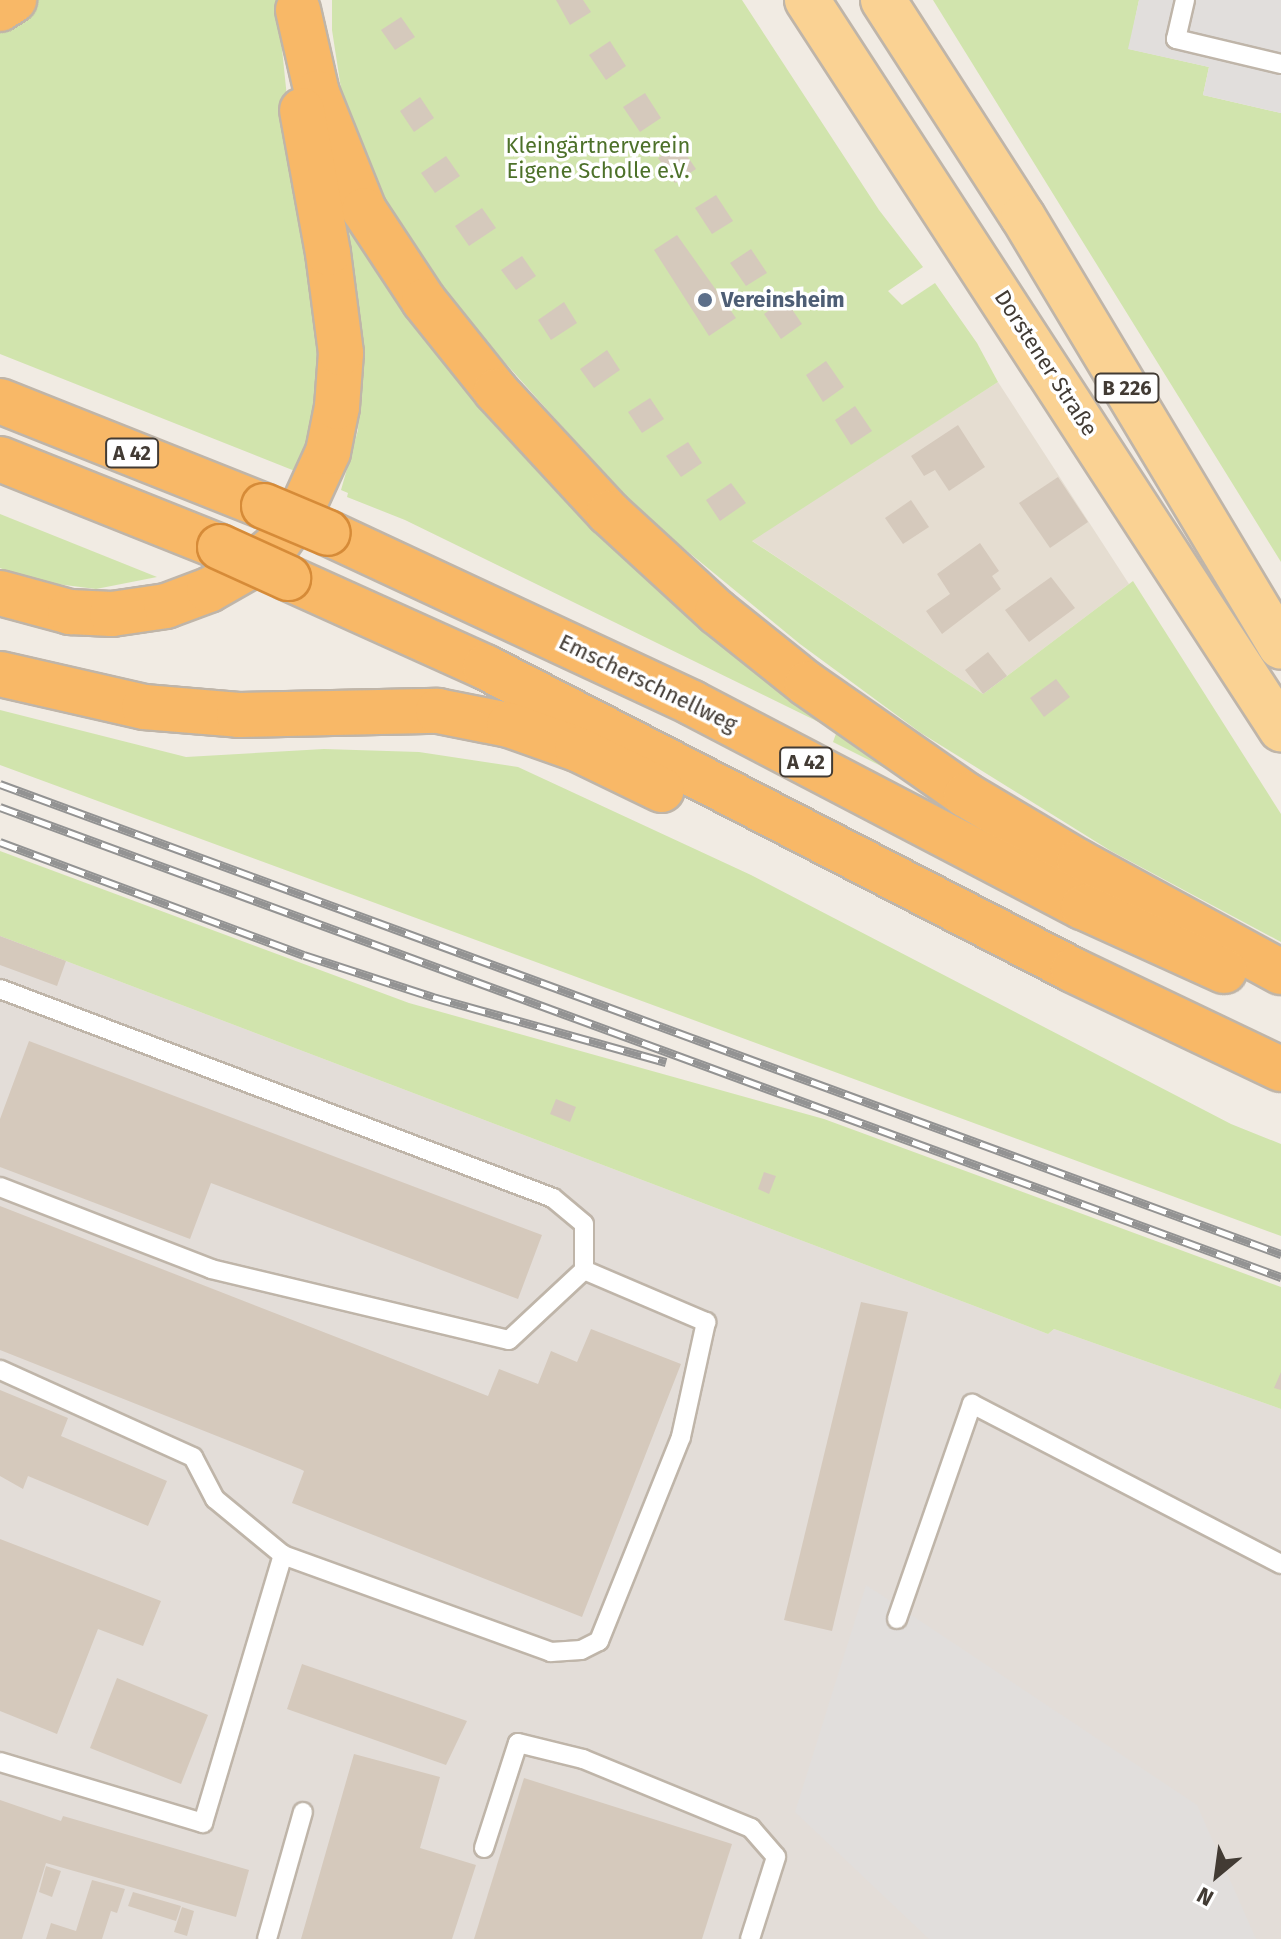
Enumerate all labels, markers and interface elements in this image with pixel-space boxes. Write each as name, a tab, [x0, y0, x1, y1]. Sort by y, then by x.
park label: Kleingärtnerverein Eigene Scholle e.V.	[506, 132, 690, 184]
street label: Dorstener Straße	[989, 285, 1103, 441]
place label: Vereinsheim	[721, 287, 845, 313]
marker: Vereinsheim	[696, 291, 714, 309]
road number: B 226	[1093, 372, 1161, 404]
road number: A 42	[104, 437, 160, 469]
street label: Emscherschnellweg	[555, 628, 741, 738]
road number: A 42	[778, 746, 834, 778]
north arrow	[1177, 1835, 1257, 1915]
text: N	[1192, 1881, 1218, 1912]

